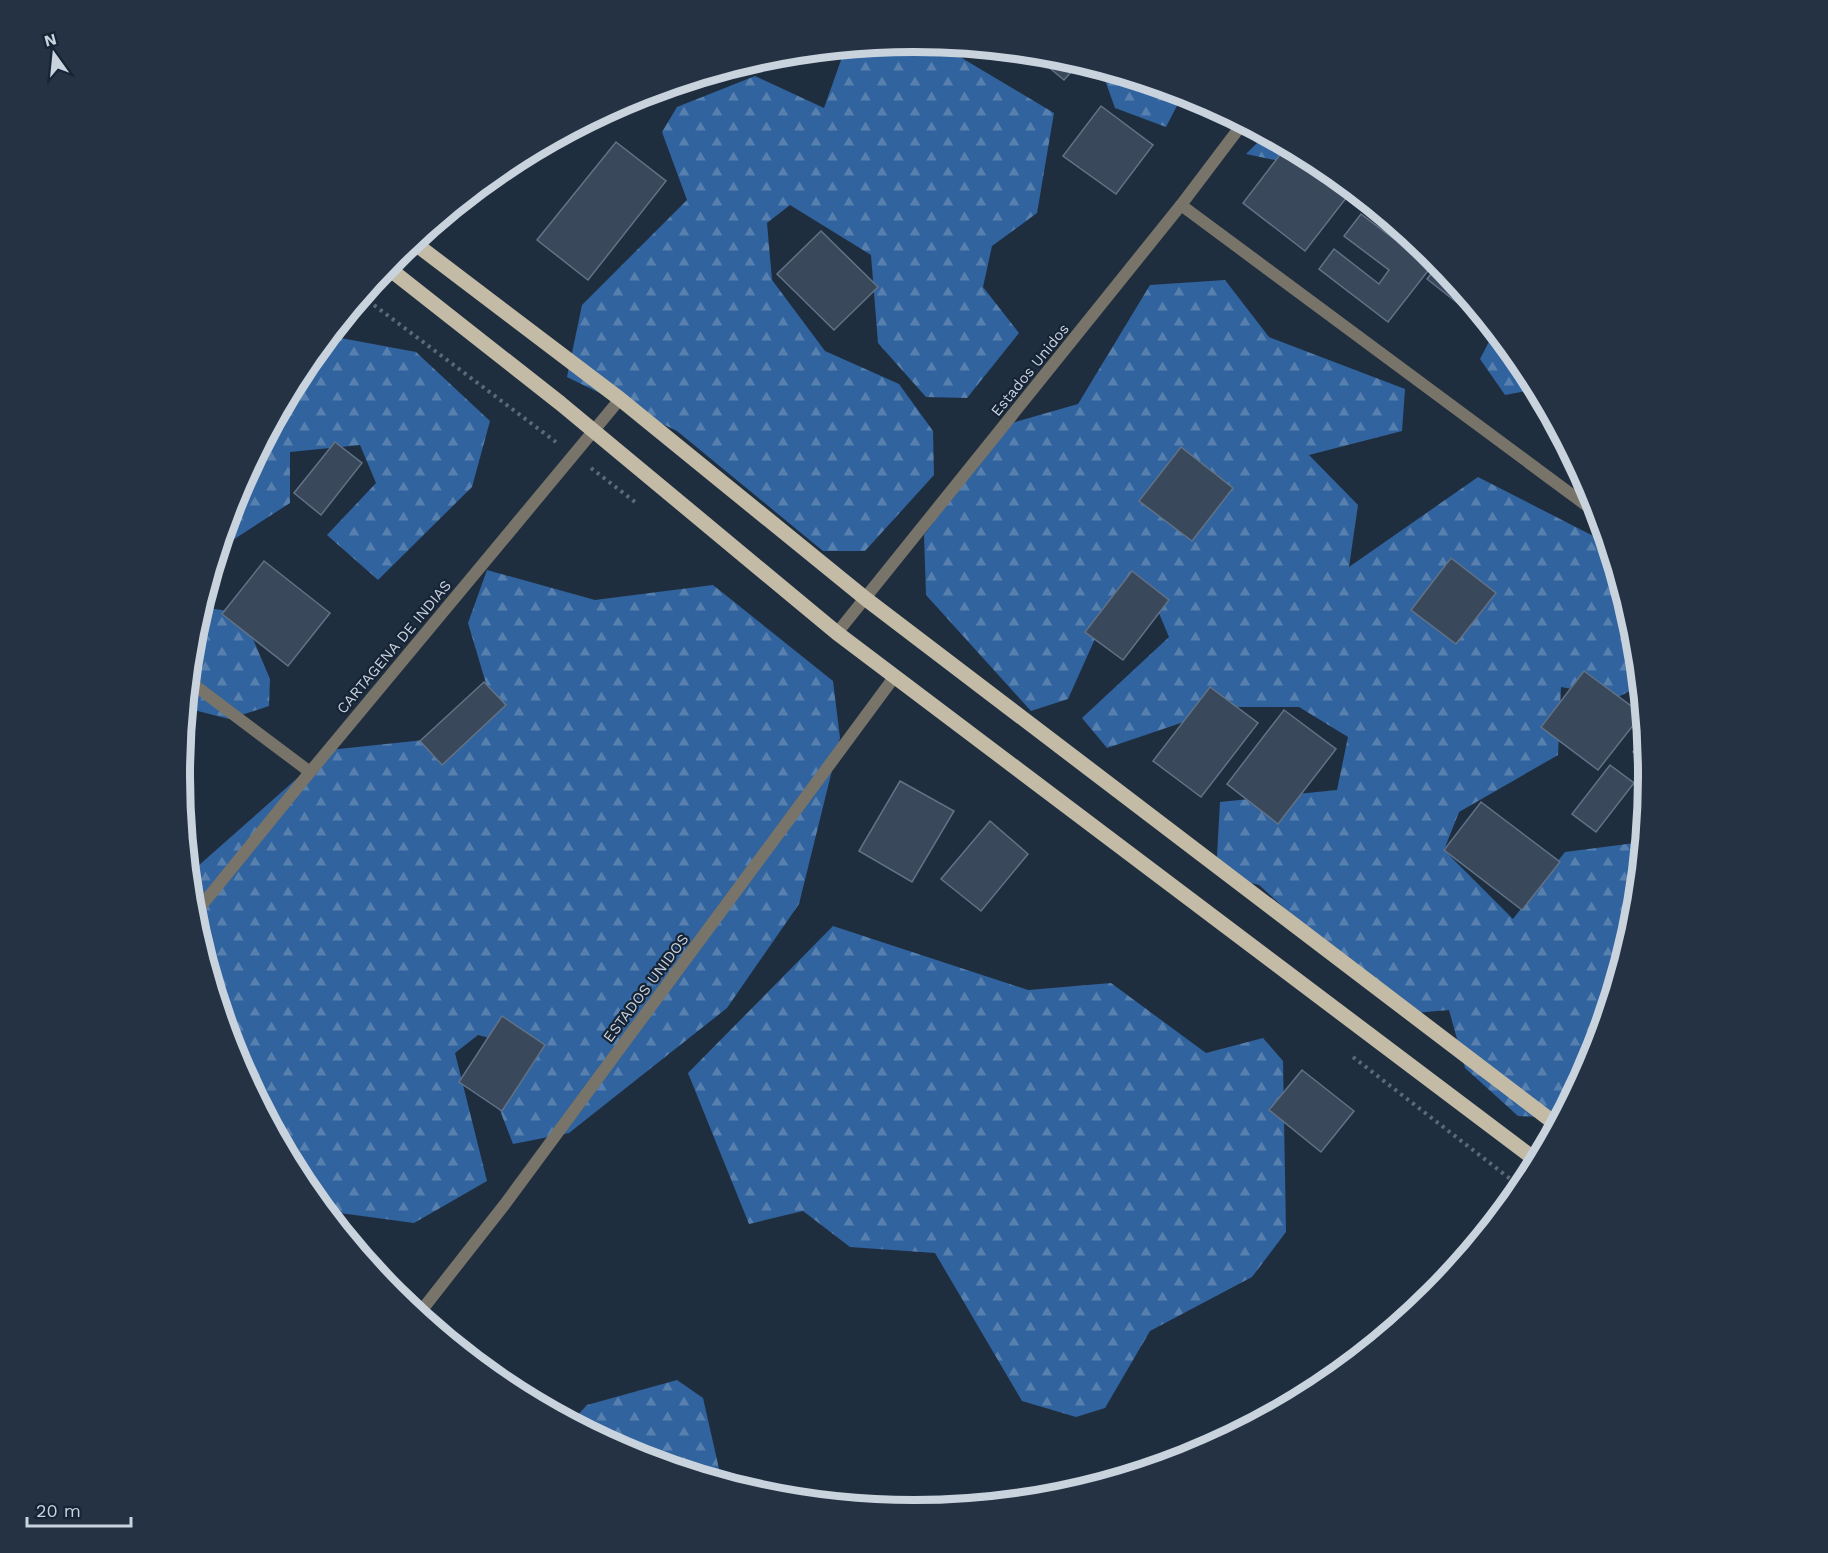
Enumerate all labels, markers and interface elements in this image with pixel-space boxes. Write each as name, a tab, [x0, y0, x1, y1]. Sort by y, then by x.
north arrow	[24, 24, 84, 84]
text: N	[42, 29, 58, 51]
street label: Estados Unidos	[987, 320, 1073, 420]
street label: CARTAGENA DE INDIAS	[333, 577, 455, 717]
street label: ESTADOS UNIDOS	[599, 930, 693, 1046]
scale bar	[27, 1490, 130, 1528]
text: 20 m	[36, 1500, 81, 1521]

